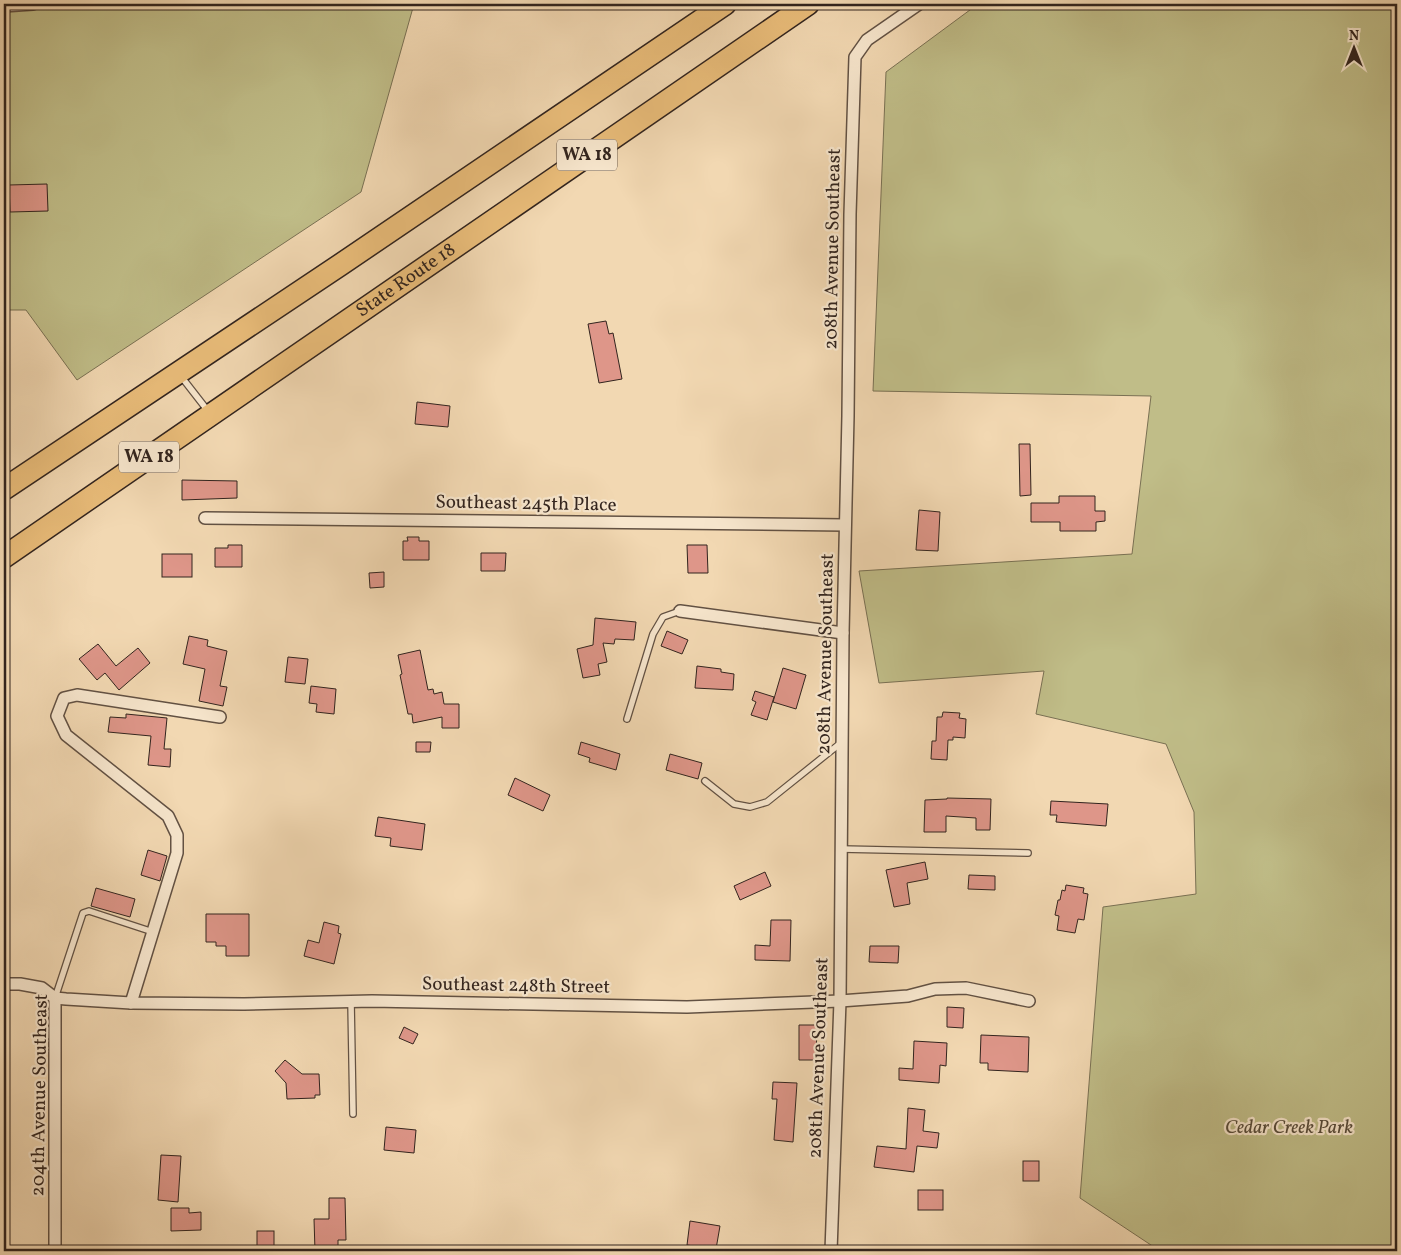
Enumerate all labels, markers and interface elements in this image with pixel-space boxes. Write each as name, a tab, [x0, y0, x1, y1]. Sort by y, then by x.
north arrow	[1328, 22, 1378, 72]
text: N	[1349, 27, 1359, 46]
road number: WA 18	[557, 140, 617, 170]
street label: 208th Avenue Southeast	[818, 148, 848, 350]
street label: State Route 18	[351, 237, 461, 324]
road number: WA 18	[119, 442, 179, 472]
street label: Southeast 245th Place	[435, 489, 617, 519]
street label: 208th Avenue Southeast	[811, 553, 841, 755]
street label: 208th Avenue Southeast	[802, 957, 836, 1159]
street label: Southeast 248th Street	[422, 971, 611, 1001]
street label: 204th Avenue Southeast	[25, 993, 55, 1197]
park label: Cedar Creek Park	[1225, 1115, 1353, 1141]

